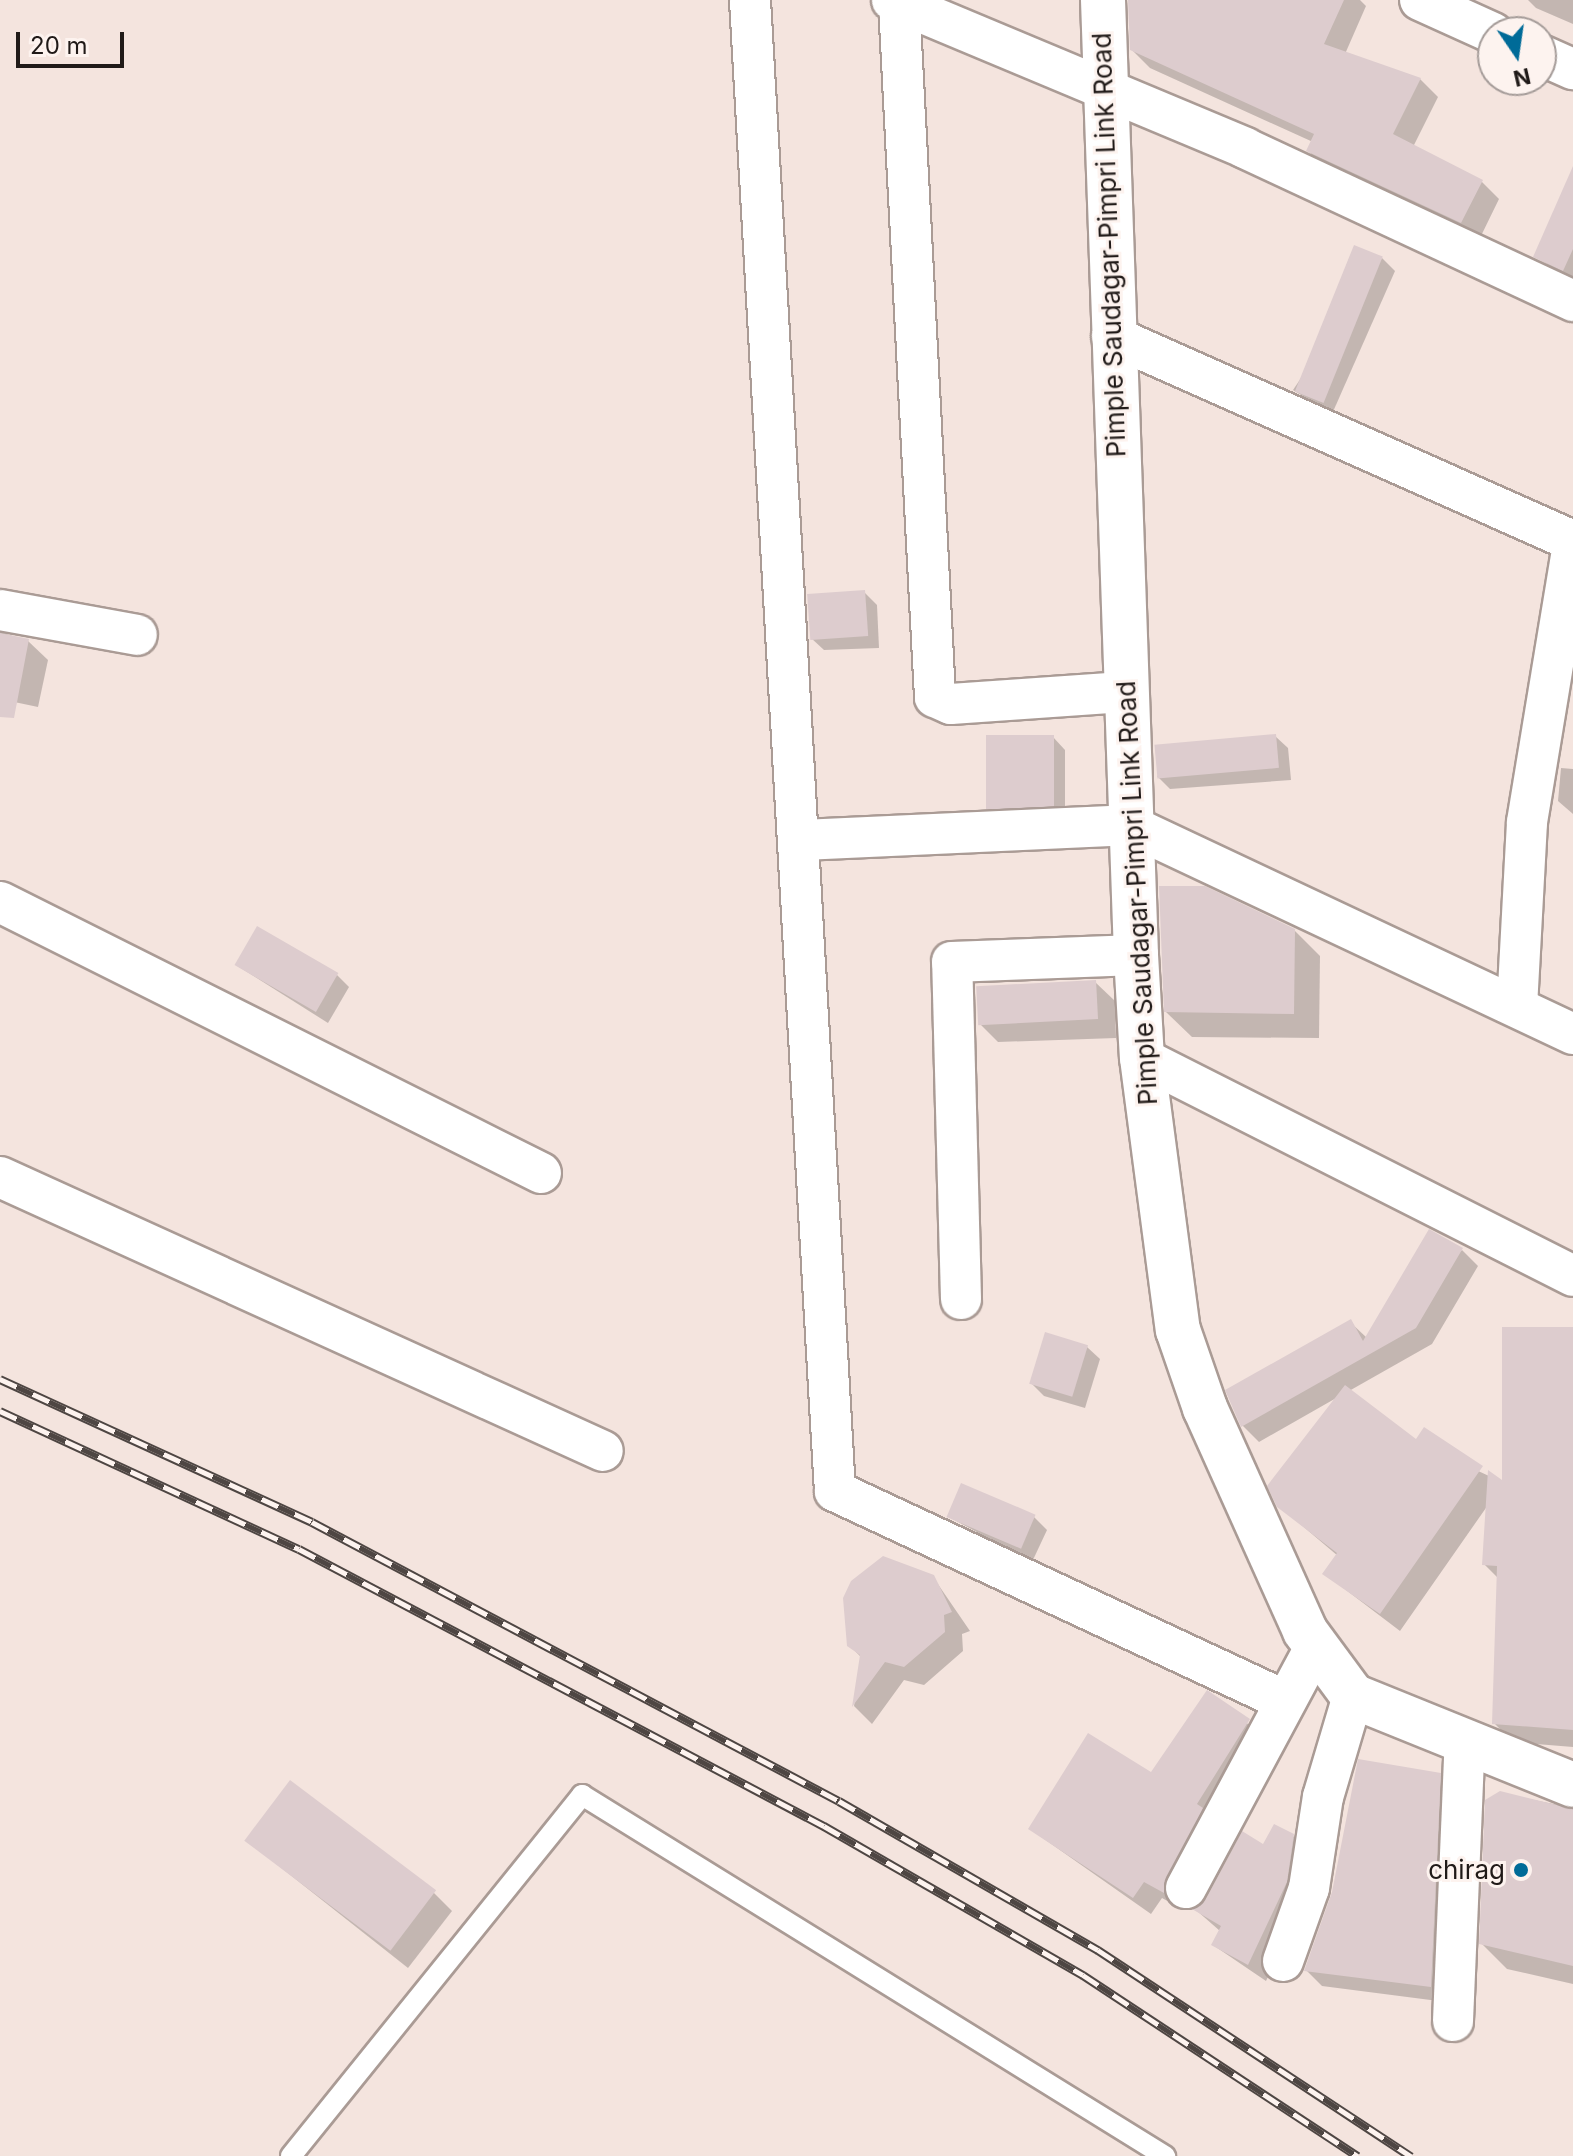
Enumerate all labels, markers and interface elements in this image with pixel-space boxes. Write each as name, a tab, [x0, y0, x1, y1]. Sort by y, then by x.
scale bar	[20, 16, 128, 66]
north arrow	[1477, 16, 1557, 96]
text: 20 m	[30, 31, 88, 60]
street label: Pimple Saudagar-Pimpri Link Road	[1086, 32, 1132, 458]
text: N	[1511, 63, 1533, 92]
street label: Pimple Saudagar-Pimpri Link Road	[1110, 680, 1164, 1106]
place label: chirag	[1428, 1854, 1505, 1886]
marker: chirag	[1512, 1861, 1530, 1879]

